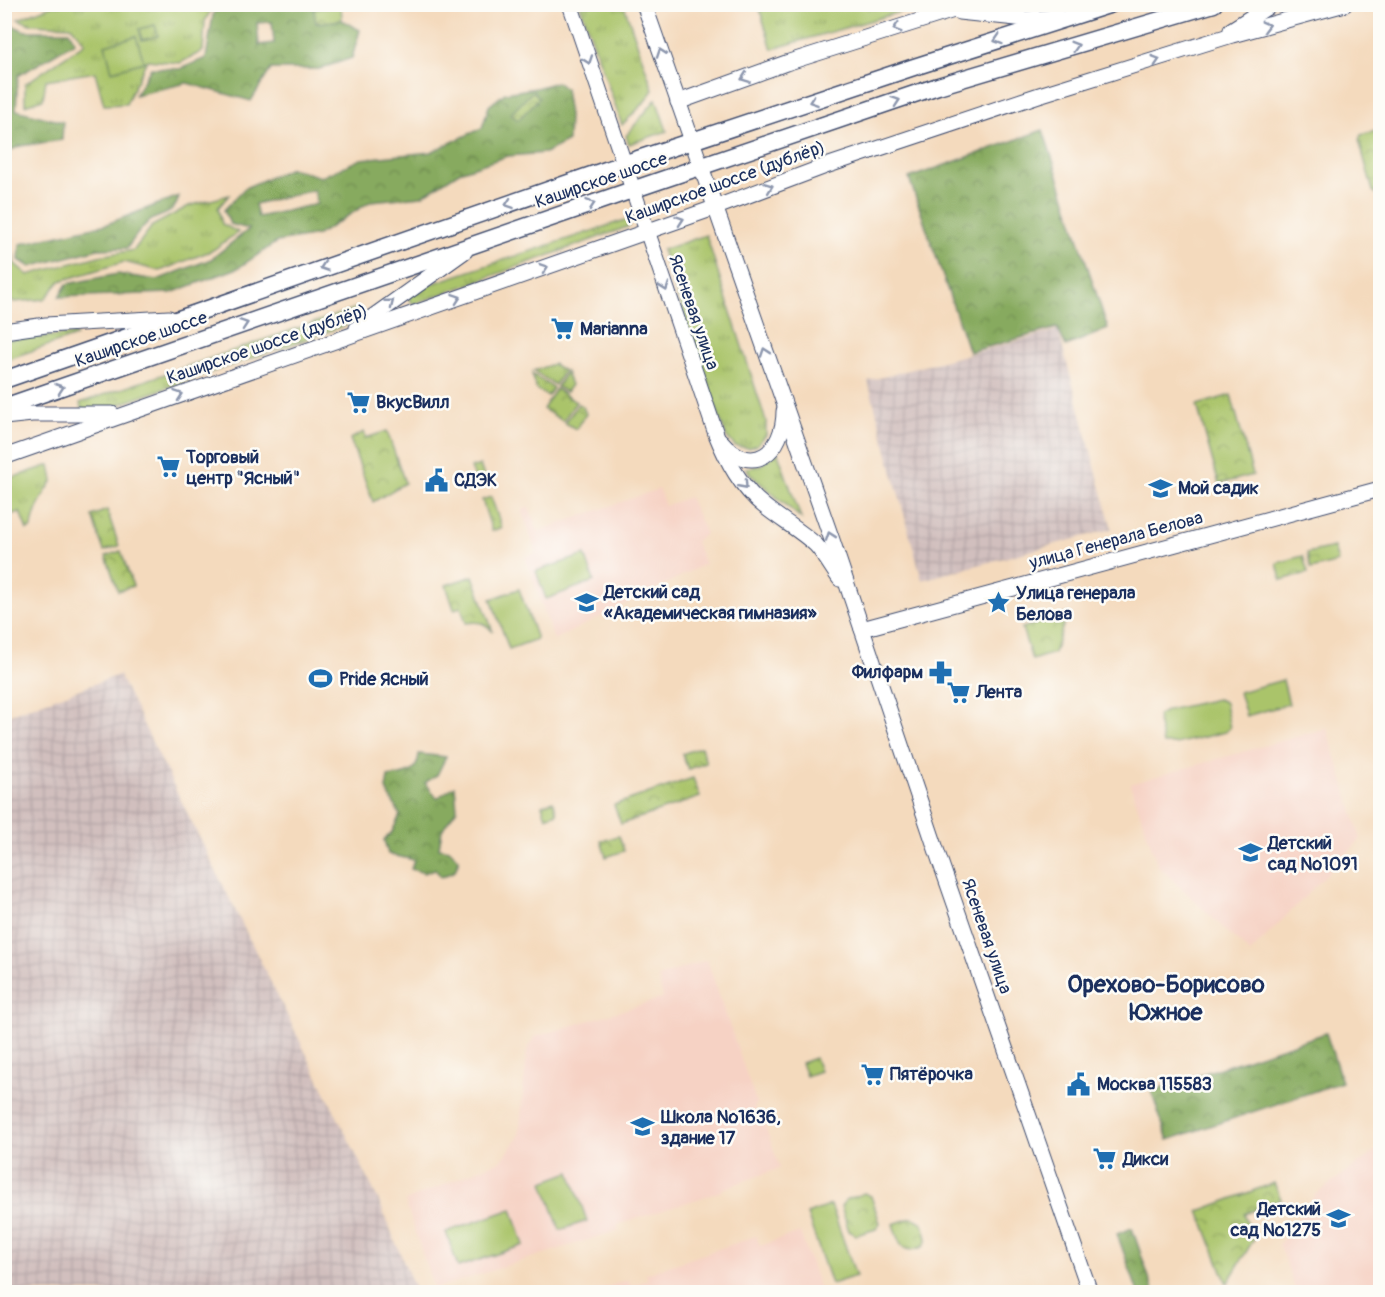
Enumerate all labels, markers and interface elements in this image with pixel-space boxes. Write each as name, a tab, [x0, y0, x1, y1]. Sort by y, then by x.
one-way arrow	[1261, 20, 1271, 33]
one-way arrow	[892, 21, 903, 33]
one-way arrow	[993, 33, 1004, 45]
one-way arrow	[1069, 41, 1080, 53]
one-way arrow	[655, 49, 668, 59]
one-way arrow	[581, 54, 594, 65]
one-way arrow	[1150, 55, 1161, 67]
one-way arrow	[740, 71, 751, 83]
one-way arrow	[808, 94, 819, 106]
one-way arrow	[890, 96, 901, 108]
street label: Каширское шоссе (дублёр)	[622, 136, 828, 229]
street label: Каширское шоссе	[532, 147, 670, 214]
one-way arrow	[762, 182, 773, 194]
one-way arrow	[504, 197, 515, 209]
one-way arrow	[585, 199, 595, 212]
one-way arrow	[674, 215, 685, 228]
street label: Ясеневая улица	[663, 251, 724, 373]
one-way arrow	[319, 260, 330, 273]
one-way arrow	[538, 262, 549, 275]
one-way arrow	[658, 282, 670, 292]
one-way arrow	[451, 293, 462, 305]
street label: Каширское шоссе (дублёр)	[164, 299, 371, 390]
one-way arrow	[383, 300, 394, 311]
street label: Каширское шоссе	[72, 306, 210, 373]
supermarket icon: Marianna	[549, 316, 575, 342]
place label: Marianna	[580, 318, 648, 341]
one-way arrow	[238, 319, 249, 332]
one-way arrow	[760, 347, 773, 358]
one-way arrow	[54, 383, 65, 396]
supermarket icon: ВкусВилл	[345, 389, 371, 415]
one-way arrow	[173, 390, 184, 403]
place label: ВкусВилл	[376, 391, 449, 414]
place label: Торговый центр "Ясный"	[185, 446, 300, 490]
supermarket icon: Торговый центр "Ясный"	[155, 454, 181, 480]
public building icon: СДЭК	[423, 467, 449, 493]
place label: СДЭК	[454, 469, 497, 492]
school or university icon: Мой садик	[1147, 475, 1173, 501]
place label: Мой садик	[1178, 477, 1259, 500]
one-way arrow	[737, 478, 748, 489]
street label: улица Генерала Белова	[1026, 506, 1205, 575]
one-way arrow	[825, 531, 838, 542]
place label: Детский сад «Академическая гимназия»	[603, 581, 817, 625]
place label: Улица генерала Белова	[1016, 582, 1136, 626]
school or university icon: Детский сад «Академическая гимназия»	[573, 589, 599, 615]
place icon: Улица генерала Белова	[985, 590, 1011, 616]
pharmacy icon: Филфарм	[928, 659, 954, 685]
place label: Филфарм	[851, 661, 923, 684]
sports icon: Pride Ясный	[308, 666, 334, 692]
place label: Pride Ясный	[339, 668, 429, 691]
supermarket icon: Лента	[945, 679, 971, 705]
place label: Лента	[975, 681, 1023, 704]
place label: Детский сад №1091	[1267, 832, 1358, 876]
school or university icon: Детский сад №1091	[1237, 840, 1263, 866]
street label: Ясеневая улица	[956, 875, 1017, 997]
district label: Орехово-Борисово Южное	[1067, 970, 1265, 1027]
supermarket icon: Пятёрочка	[859, 1061, 885, 1087]
place label: Пятёрочка	[890, 1063, 974, 1086]
public building icon: Москва 115583	[1066, 1071, 1092, 1097]
place label: Москва 115583	[1097, 1073, 1212, 1096]
place label: Школа №1636, здание 17	[660, 1106, 781, 1150]
school or university icon: Школа №1636, здание 17	[630, 1114, 656, 1140]
supermarket icon: Дикси	[1092, 1146, 1118, 1172]
place label: Дикси	[1122, 1148, 1168, 1171]
place label: Детский сад №1275	[1230, 1198, 1321, 1242]
school or university icon: Детский сад №1275	[1326, 1206, 1352, 1232]

